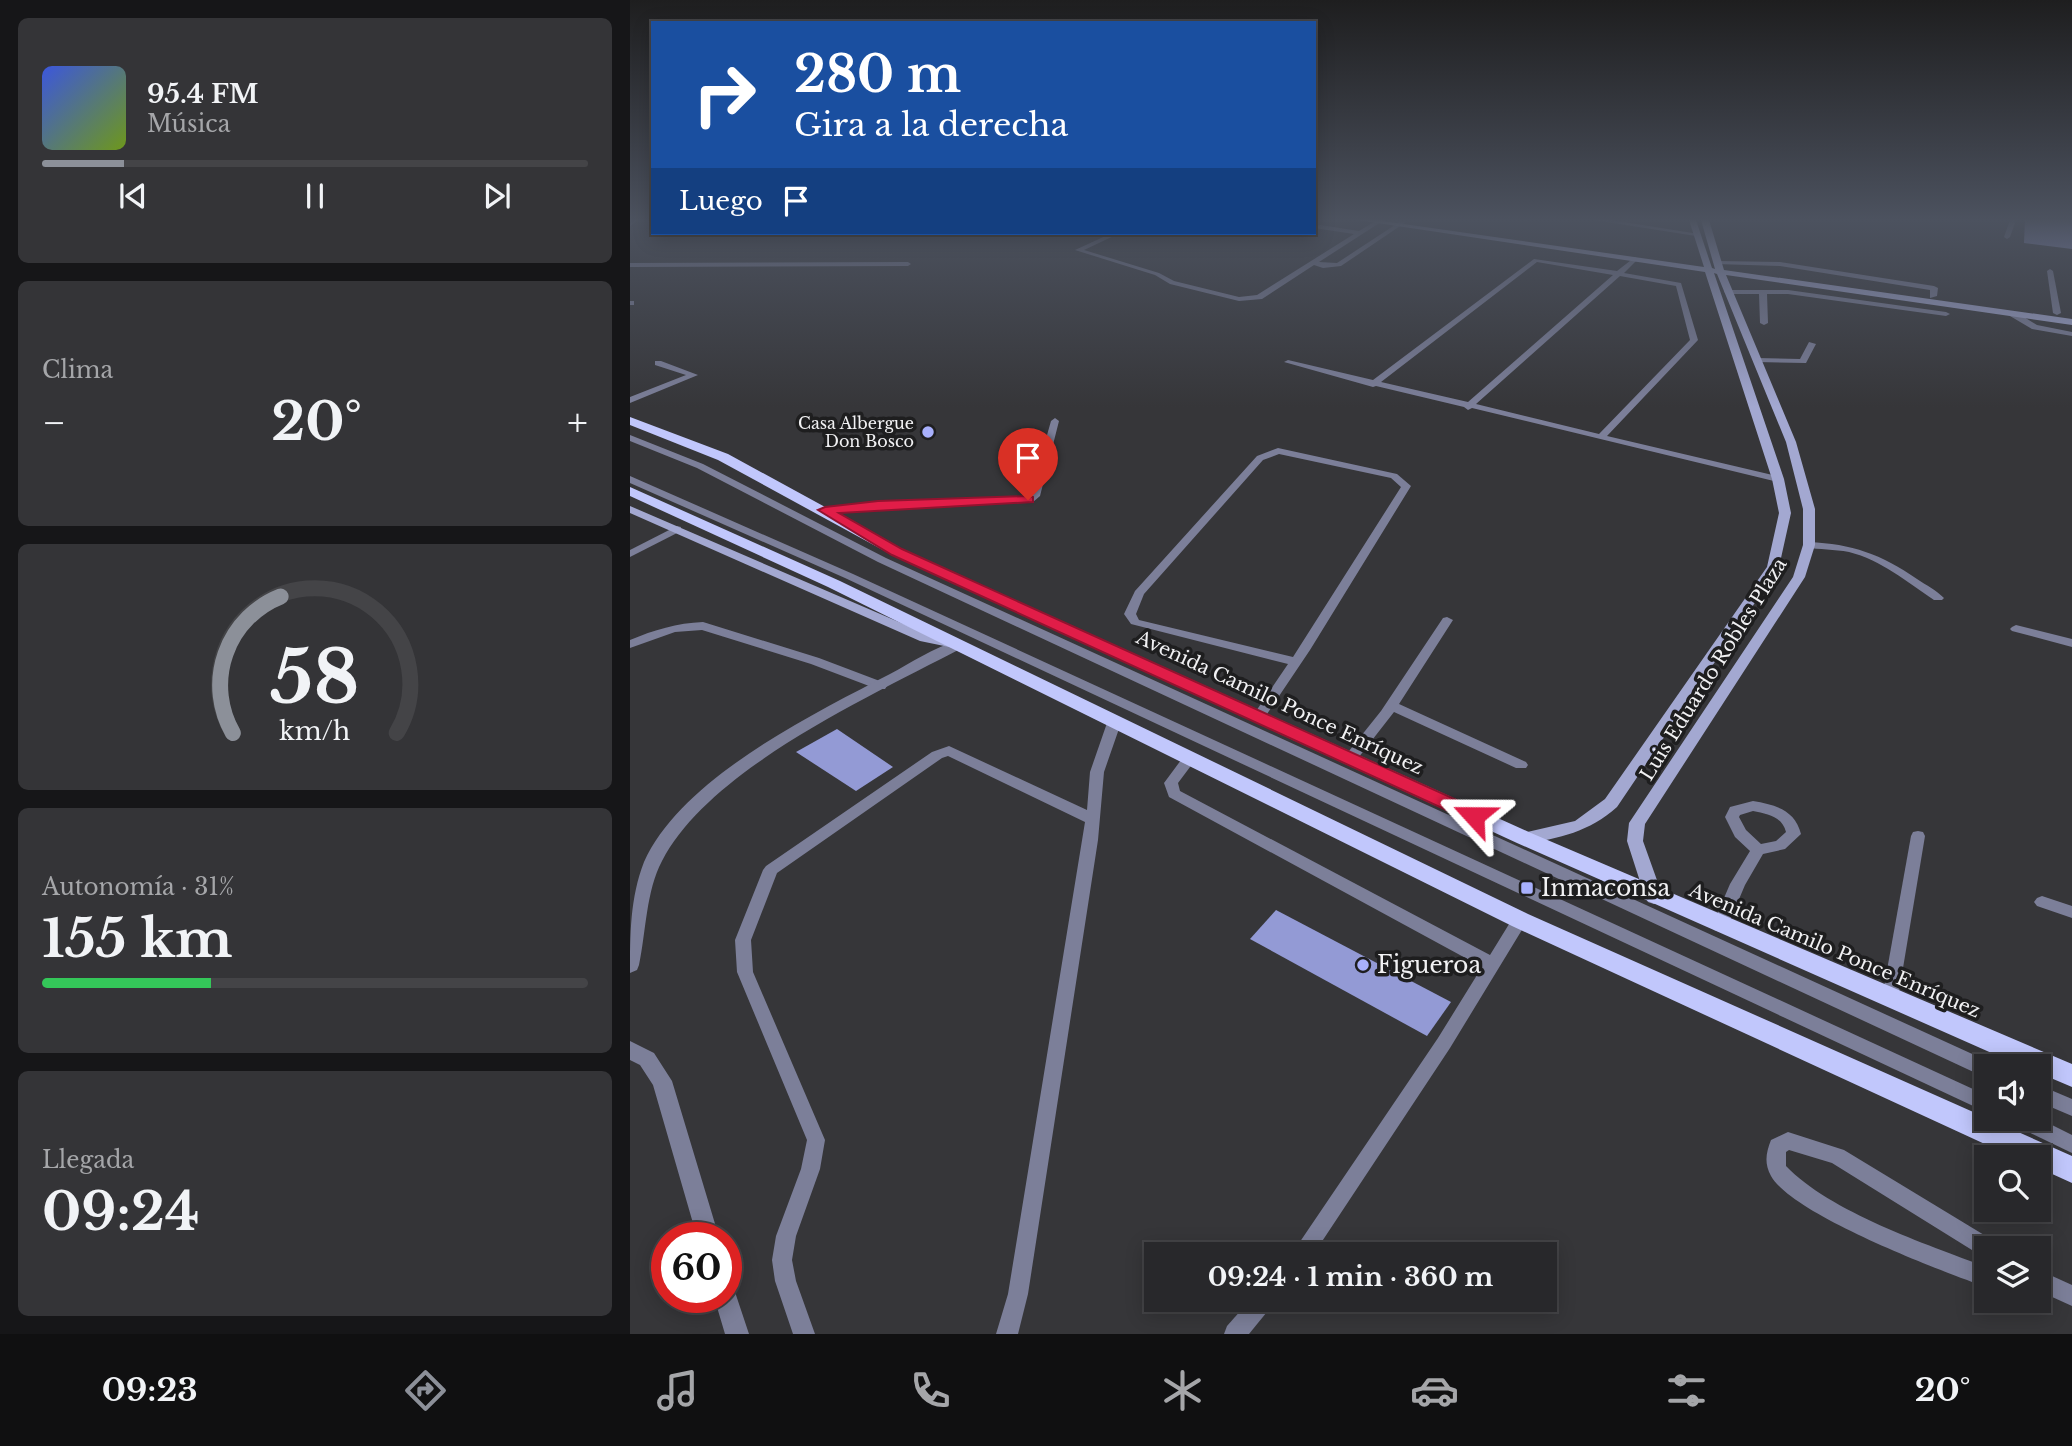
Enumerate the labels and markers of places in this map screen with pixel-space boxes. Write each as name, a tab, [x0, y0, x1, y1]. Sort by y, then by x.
place label: Casa Albergue Don Bosco	[798, 413, 914, 451]
marker: Casa Albergue Don Bosco	[920, 424, 936, 440]
pin	[998, 428, 1058, 500]
place label: Inmaconsa	[1541, 874, 1670, 902]
marker: Inmaconsa	[1519, 880, 1535, 896]
place label: Figueroa	[1377, 951, 1481, 979]
marker: Figueroa	[1355, 957, 1371, 973]

